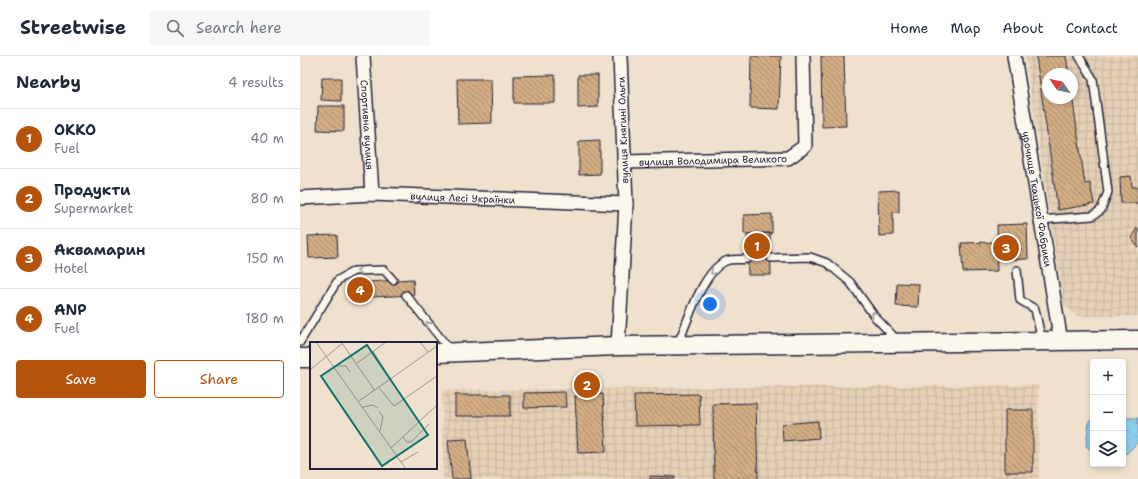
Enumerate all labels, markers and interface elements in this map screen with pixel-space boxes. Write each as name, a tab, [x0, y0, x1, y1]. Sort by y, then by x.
search box	[150, 10, 430, 46]
text: Streetwise	[20, 15, 126, 40]
icon: search	[164, 17, 186, 39]
text: Search here	[196, 18, 282, 38]
text: Home	[890, 19, 929, 37]
text: Map	[951, 19, 981, 37]
text: About	[1003, 19, 1044, 37]
text: Contact	[1066, 19, 1118, 37]
north arrow	[1042, 68, 1078, 104]
text: Nearby	[16, 71, 81, 93]
text: 4 results	[228, 74, 284, 91]
street label: вулиця Княгині Ольги	[615, 76, 631, 184]
street label: Спортивна вулиця	[358, 79, 377, 170]
text: ОККО	[54, 120, 96, 140]
text: 1	[26, 130, 32, 147]
text: 40 m	[250, 130, 284, 147]
street label: урочище Ткацької Фабрики	[1020, 130, 1055, 268]
text: Fuel	[54, 140, 79, 157]
street label: вулиця Володимира Великого	[639, 152, 787, 168]
text: Продукти	[54, 180, 130, 200]
street label: вулиця Лесі Українки	[410, 189, 516, 206]
text: 2	[24, 190, 34, 207]
text: 80 m	[250, 190, 284, 207]
text: Supermarket	[54, 200, 133, 217]
pin: 1	[744, 231, 770, 261]
pin: 3	[993, 233, 1019, 263]
text: Аквамарин	[54, 240, 145, 260]
text: 3	[24, 250, 34, 267]
text: 150 m	[246, 250, 284, 267]
text: Hotel	[54, 260, 88, 277]
one-way arrow	[355, 266, 362, 275]
one-way arrow	[710, 267, 718, 275]
pin: 4	[347, 275, 373, 305]
your location	[700, 294, 720, 314]
text: ANP	[54, 300, 87, 320]
text: 4	[24, 310, 34, 327]
text: 180 m	[245, 310, 284, 327]
one-way arrow	[871, 312, 878, 319]
text: Fuel	[54, 320, 79, 337]
one-way arrow	[426, 321, 433, 328]
inset map	[310, 342, 437, 469]
map controls	[1090, 359, 1126, 467]
button: +	[1090, 359, 1126, 395]
button: Save	[16, 360, 146, 398]
button: Share	[154, 360, 284, 398]
pin: 2	[574, 370, 600, 400]
button: −	[1090, 395, 1126, 431]
button: layers	[1090, 431, 1126, 467]

